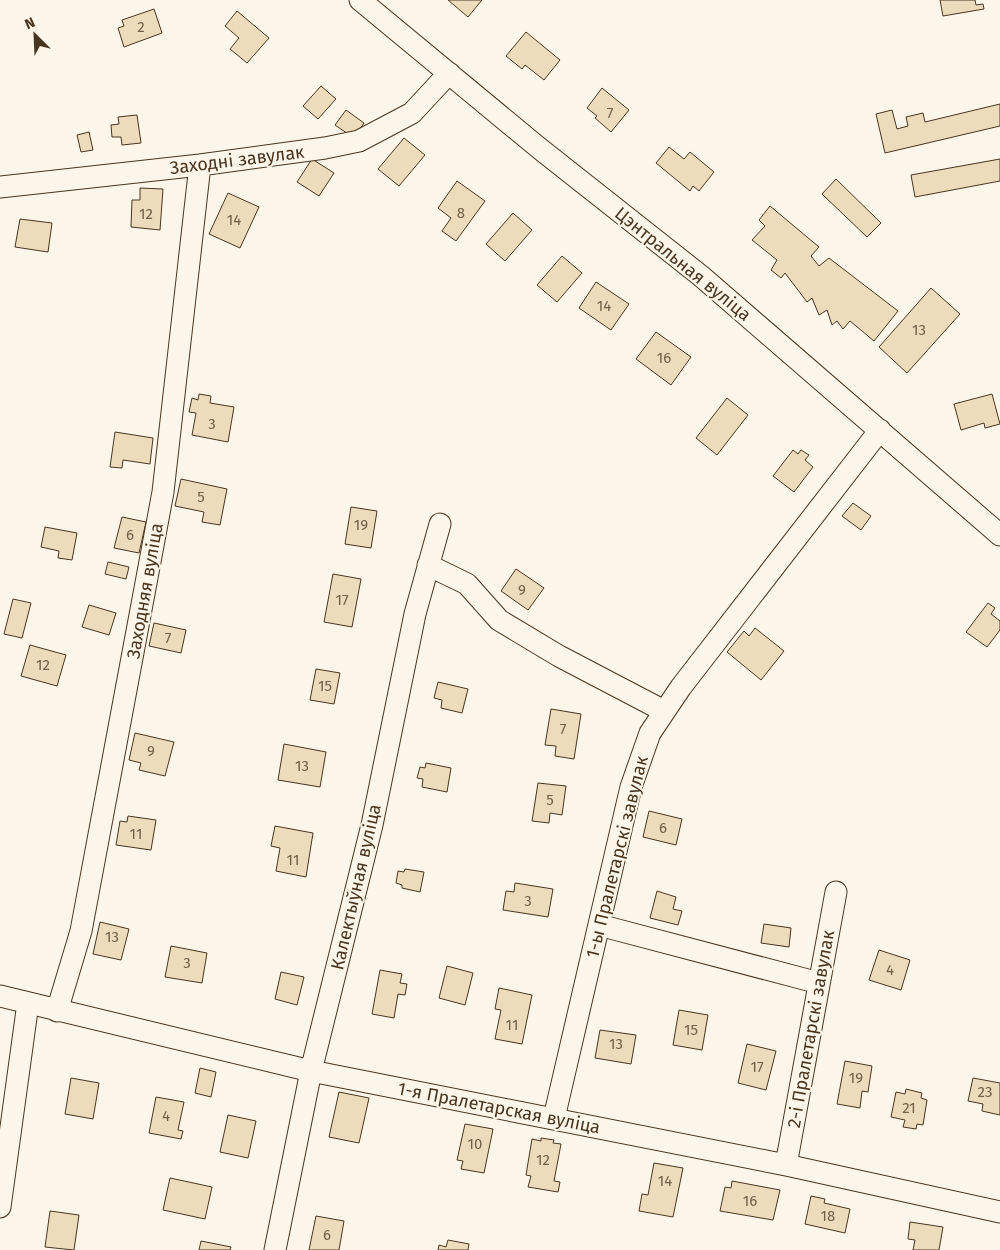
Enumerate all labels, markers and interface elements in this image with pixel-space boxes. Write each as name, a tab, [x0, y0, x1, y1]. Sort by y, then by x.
north arrow	[10, 10, 60, 60]
text: N	[22, 14, 38, 33]
house number: 2	[137, 18, 145, 36]
house number: 7	[607, 104, 614, 122]
street label: Заходні завулак	[169, 141, 306, 179]
street label: Цэнтральная вуліца	[610, 202, 756, 326]
house number: 8	[457, 204, 465, 222]
house number: 12	[139, 205, 153, 223]
house number: 14	[227, 211, 241, 229]
house number: 14	[597, 297, 611, 315]
house number: 13	[912, 321, 926, 339]
house number: 16	[657, 349, 671, 367]
house number: 3	[208, 415, 216, 433]
house number: 5	[197, 488, 205, 506]
house number: 19	[354, 516, 368, 534]
street label: Заходняя вуліца	[122, 521, 168, 661]
house number: 6	[126, 526, 134, 544]
house number: 9	[518, 581, 526, 599]
house number: 17	[335, 591, 349, 609]
house number: 7	[165, 629, 172, 647]
house number: 12	[36, 656, 50, 674]
house number: 15	[318, 677, 332, 695]
house number: 7	[560, 720, 567, 738]
house number: 9	[147, 742, 155, 760]
street label: 1-ы Пралетарскі завулак	[581, 753, 653, 960]
house number: 13	[295, 757, 309, 775]
house number: 5	[546, 791, 554, 809]
street label: Калектыўная вуліца	[326, 802, 386, 972]
house number: 6	[659, 819, 667, 837]
house number: 11	[130, 825, 142, 843]
house number: 11	[287, 851, 299, 869]
house number: 3	[524, 892, 532, 910]
house number: 13	[105, 928, 119, 946]
street label: 2-і Пралетарскі завулак	[783, 928, 839, 1130]
house number: 3	[183, 954, 191, 972]
house number: 4	[886, 961, 894, 979]
house number: 11	[506, 1016, 518, 1034]
house number: 15	[684, 1021, 698, 1039]
house number: 13	[609, 1035, 623, 1053]
house number: 17	[750, 1058, 764, 1076]
house number: 19	[849, 1069, 863, 1087]
street label: 1-я Пралетарская вуліца	[396, 1078, 602, 1138]
house number: 23	[978, 1083, 992, 1101]
house number: 21	[902, 1099, 916, 1117]
house number: 4	[162, 1107, 170, 1125]
house number: 10	[468, 1135, 482, 1153]
house number: 12	[536, 1151, 550, 1169]
house number: 14	[658, 1172, 672, 1190]
house number: 16	[743, 1192, 757, 1210]
house number: 18	[821, 1207, 835, 1225]
house number: 6	[323, 1226, 331, 1244]

